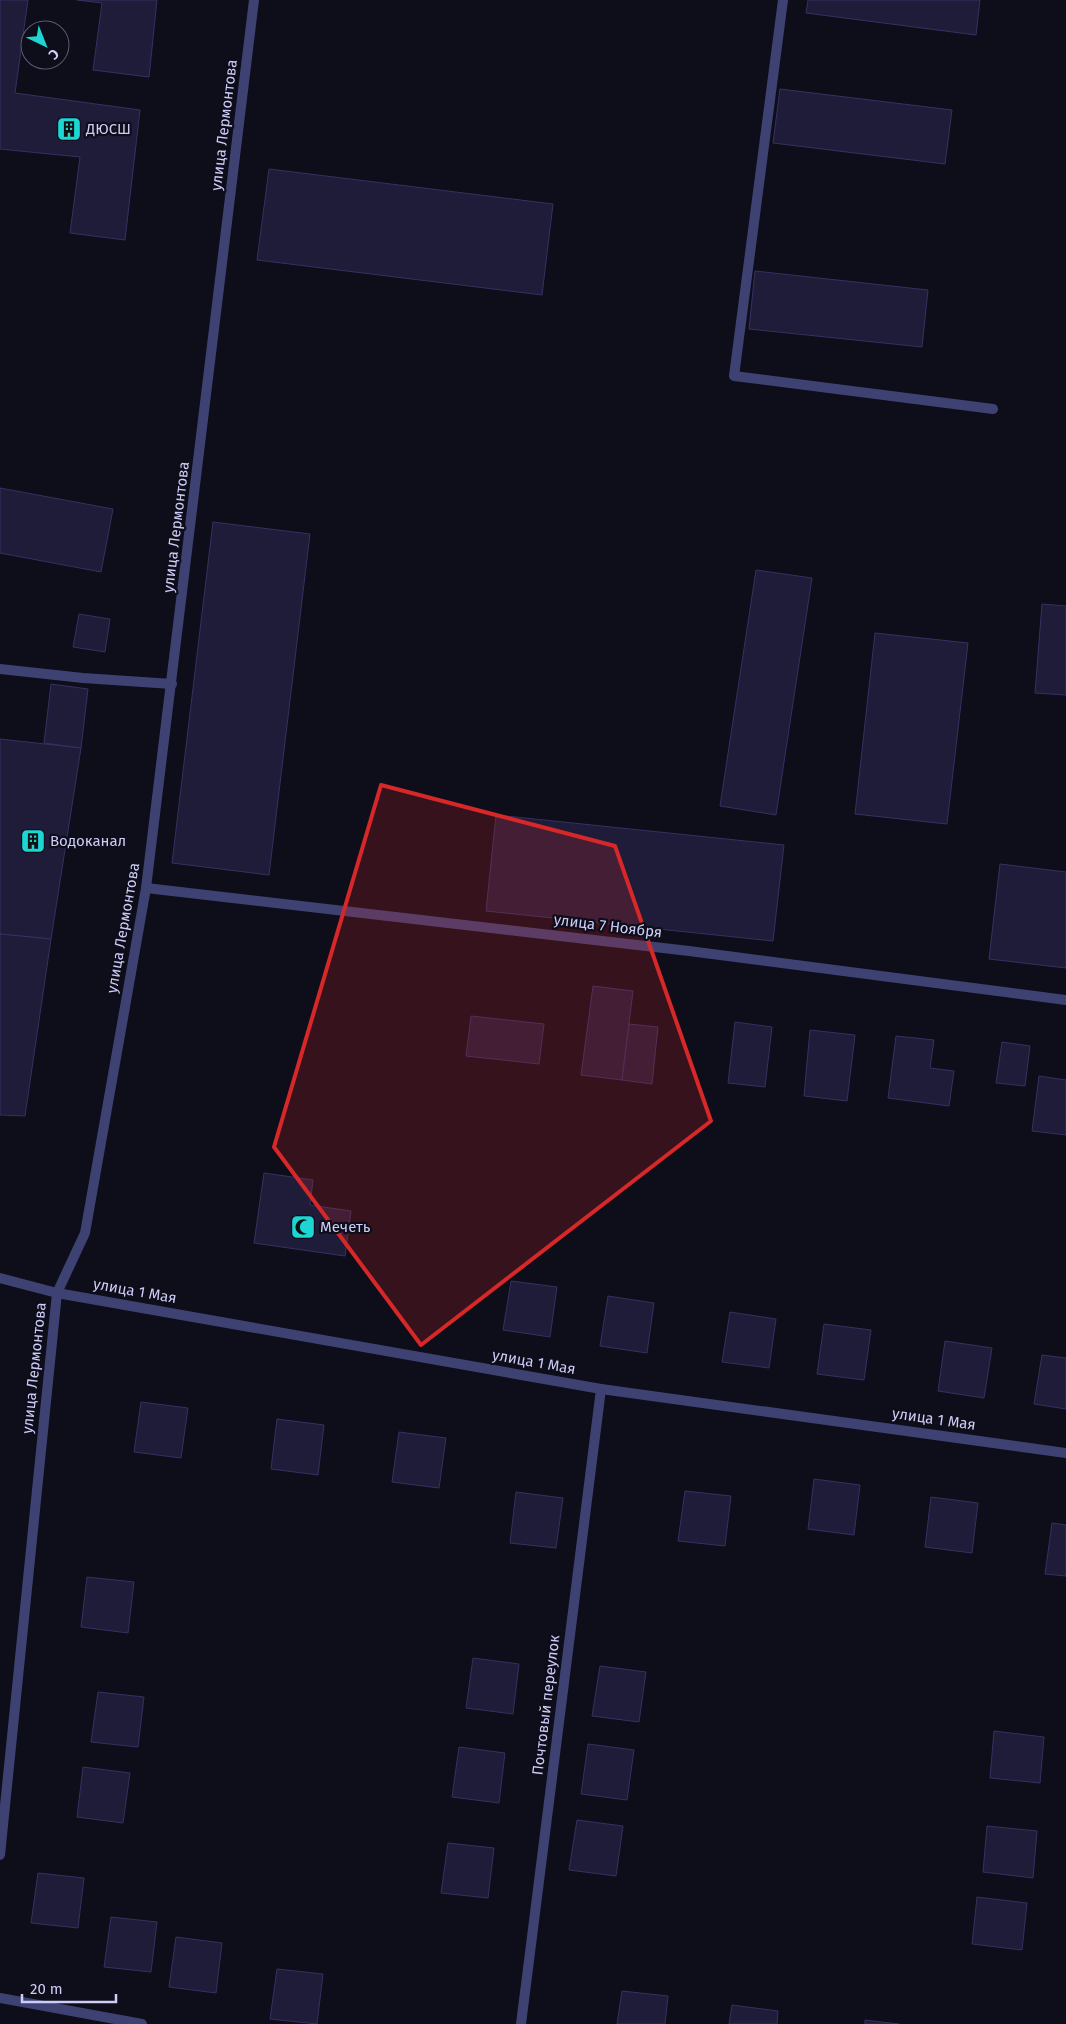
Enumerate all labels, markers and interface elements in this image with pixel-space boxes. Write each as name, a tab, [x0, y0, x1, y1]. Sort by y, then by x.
north arrow	[20, 20, 70, 70]
text: С	[45, 45, 62, 63]
street label: улица Лермонтова	[207, 58, 241, 192]
building icon: ДЮСШ	[56, 116, 82, 142]
place label: ДЮСШ	[85, 120, 131, 138]
street label: улица Лермонтова	[159, 460, 193, 594]
building icon: Водоканал	[20, 828, 46, 854]
place label: Водоканал	[50, 832, 126, 850]
street label: улица Лермонтова	[103, 861, 143, 995]
street label: улица 7 Ноября	[553, 910, 663, 942]
mosque icon: Мечеть	[290, 1214, 316, 1240]
place label: Мечеть	[320, 1218, 371, 1236]
street label: улица 1 Мая	[92, 1275, 178, 1307]
street label: улица Лермонтова	[18, 1301, 50, 1435]
street label: улица 1 Мая	[491, 1346, 577, 1378]
street label: улица 1 Мая	[891, 1404, 977, 1434]
street label: Почтовый переулок	[528, 1634, 564, 1776]
scale bar	[22, 1972, 116, 2004]
text: 20 m	[30, 1980, 63, 1998]

